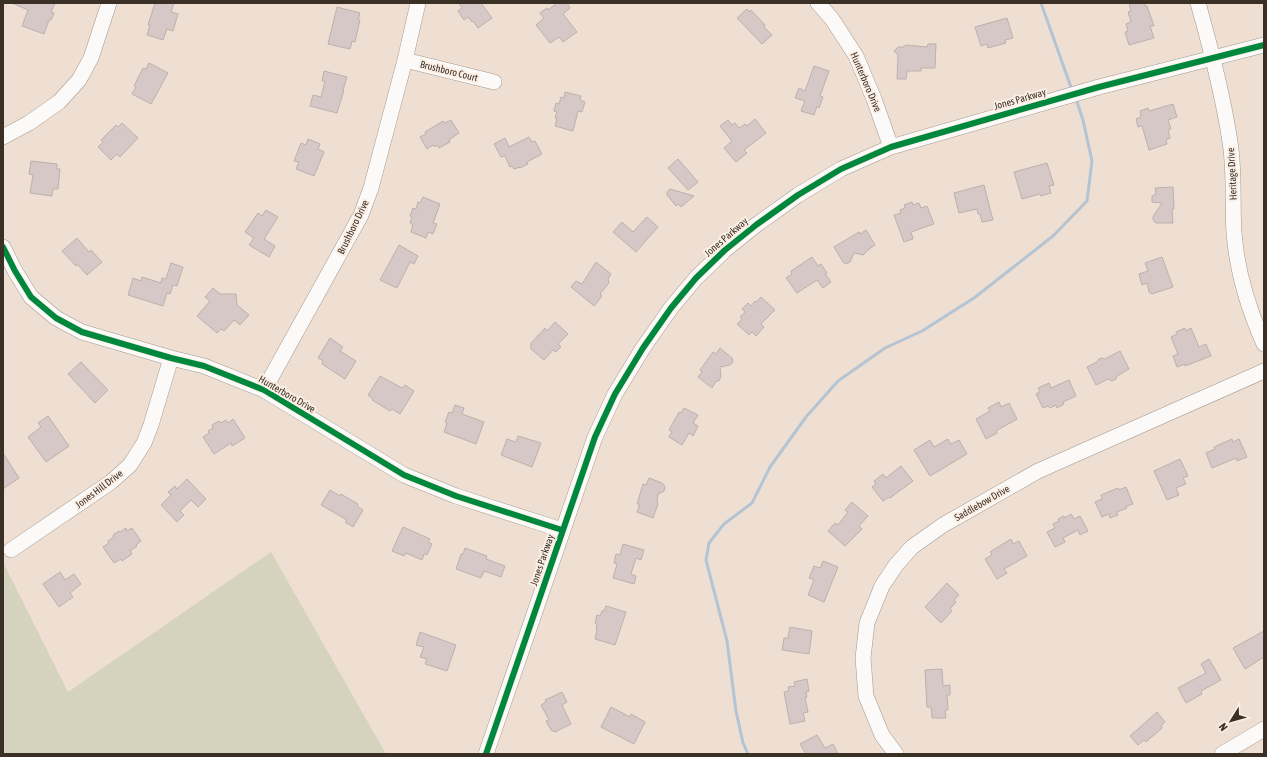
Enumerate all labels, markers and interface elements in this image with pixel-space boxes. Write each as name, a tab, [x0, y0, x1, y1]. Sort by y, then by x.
street label: Hunterboro Drive	[849, 51, 884, 114]
street label: Brushboro Court	[419, 59, 479, 84]
street label: Jones Parkway	[993, 86, 1047, 112]
street label: Heritage Drive	[1225, 147, 1239, 201]
street label: Brushboro Drive	[335, 198, 371, 256]
street label: Jones Parkway	[702, 215, 750, 259]
street label: Hunterboro Drive	[257, 373, 318, 415]
street label: Jones Hill Drive	[73, 467, 125, 510]
street label: Saddlebow Drive	[953, 483, 1012, 523]
street label: Jones Parkway	[528, 533, 556, 587]
north arrow	[1211, 701, 1251, 741]
text: N	[1216, 721, 1230, 733]

